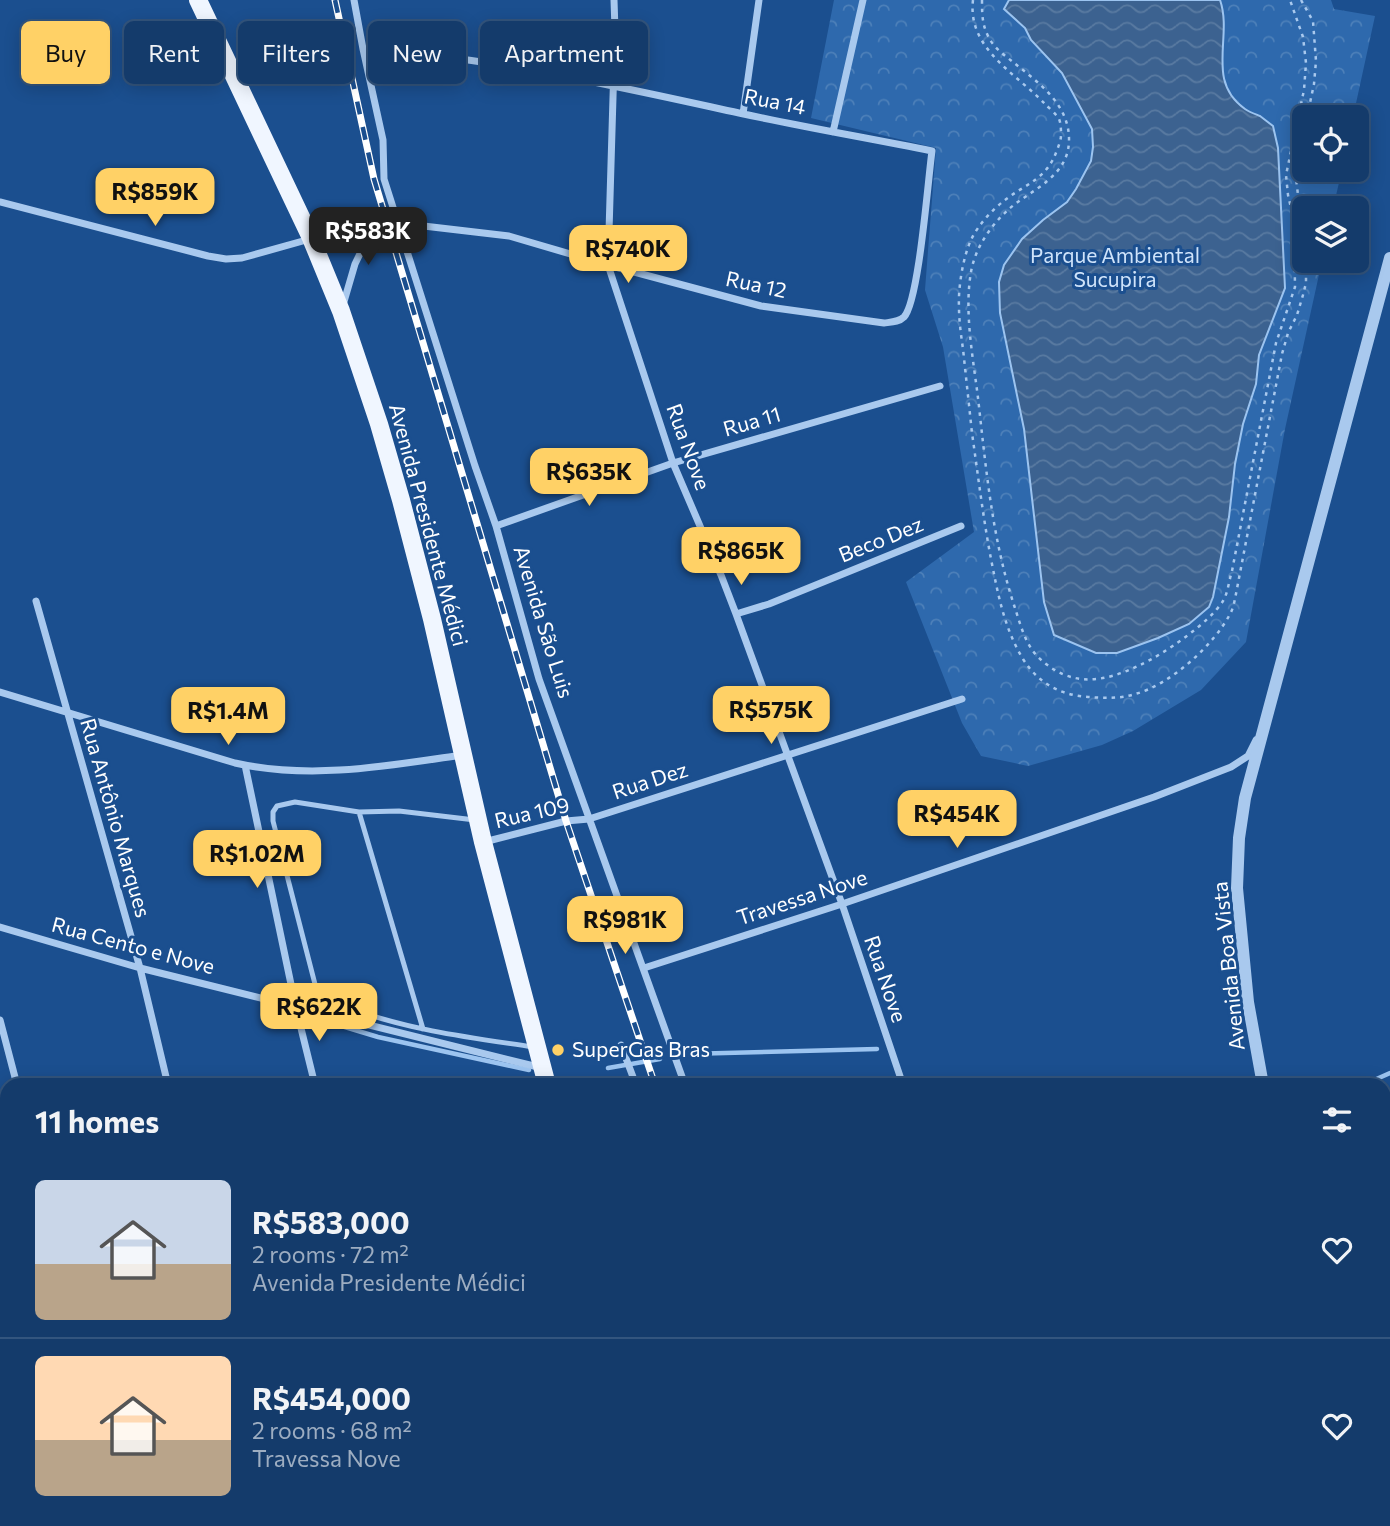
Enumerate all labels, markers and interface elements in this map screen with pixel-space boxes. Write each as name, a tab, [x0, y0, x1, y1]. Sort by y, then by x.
chip: Buy	[21, 21, 110, 84]
chip: Rent	[124, 21, 224, 84]
chip: Filters	[238, 21, 354, 84]
chip: New	[368, 21, 466, 84]
chip: Apartment	[480, 21, 648, 84]
street label: Rua 14	[742, 82, 809, 119]
map controls	[1292, 105, 1369, 273]
button: locate	[1292, 105, 1369, 182]
pin: R$859K	[98, 168, 212, 228]
text: R$859K	[111, 177, 199, 205]
button: layers	[1292, 196, 1369, 273]
pin: R$583K	[311, 208, 425, 267]
text: R$583K	[325, 216, 411, 244]
pin: R$740K	[571, 226, 685, 285]
text: R$740K	[585, 234, 671, 262]
park label: Parque Ambiental Sucupira	[1030, 242, 1200, 291]
street label: Rua 12	[724, 265, 789, 302]
street label: Rua Nove	[662, 400, 717, 493]
street label: Rua 11	[720, 400, 783, 441]
street label: Avenida Presidente Médici	[385, 401, 474, 649]
pin: R$635K	[532, 448, 646, 508]
text: R$635K	[546, 457, 632, 485]
street label: Beco Dez	[835, 510, 926, 567]
pin: R$865K	[684, 528, 798, 587]
text: R$865K	[697, 536, 785, 564]
street label: Avenida São Luis	[509, 542, 580, 701]
pin: R$575K	[714, 686, 828, 746]
pin: R$1.4M	[171, 688, 285, 747]
text: R$575K	[729, 695, 813, 723]
text: R$1.4M	[187, 696, 269, 724]
street label: Rua Antônio Marques	[76, 715, 157, 920]
street label: Rua Dez	[609, 756, 690, 803]
pin: R$454K	[900, 790, 1014, 850]
street label: Rua 109	[492, 791, 572, 832]
text: R$454K	[914, 799, 1000, 827]
pin: R$1.02M	[192, 830, 322, 890]
text: R$1.02M	[209, 839, 305, 867]
street label: Travessa Nove	[733, 864, 870, 929]
street label: Avenida Boa Vista	[1206, 880, 1249, 1052]
pin: R$981K	[568, 897, 682, 956]
text: R$981K	[583, 905, 667, 933]
street label: Rua Cento e Nove	[49, 911, 218, 978]
street label: Rua Nove	[860, 932, 913, 1025]
pin: R$622K	[262, 984, 376, 1043]
text: R$622K	[276, 992, 362, 1020]
place label: SuperGas Bras	[572, 1036, 710, 1061]
marker: SuperGas Bras	[550, 1042, 566, 1058]
icon: filters	[1318, 1101, 1356, 1139]
text: 11 homes	[35, 1102, 159, 1139]
text: R$583,000	[252, 1203, 410, 1240]
icon: home	[91, 1208, 175, 1292]
icon: heart	[1318, 1231, 1356, 1269]
text: 2 rooms · 72 m²	[252, 1240, 409, 1268]
text: Avenida Presidente Médici	[252, 1268, 526, 1296]
text: R$454,000	[252, 1379, 411, 1416]
icon: home	[91, 1384, 175, 1468]
icon: heart	[1318, 1407, 1356, 1445]
text: 2 rooms · 68 m²	[252, 1416, 412, 1444]
text: Travessa Nove	[252, 1444, 401, 1472]

